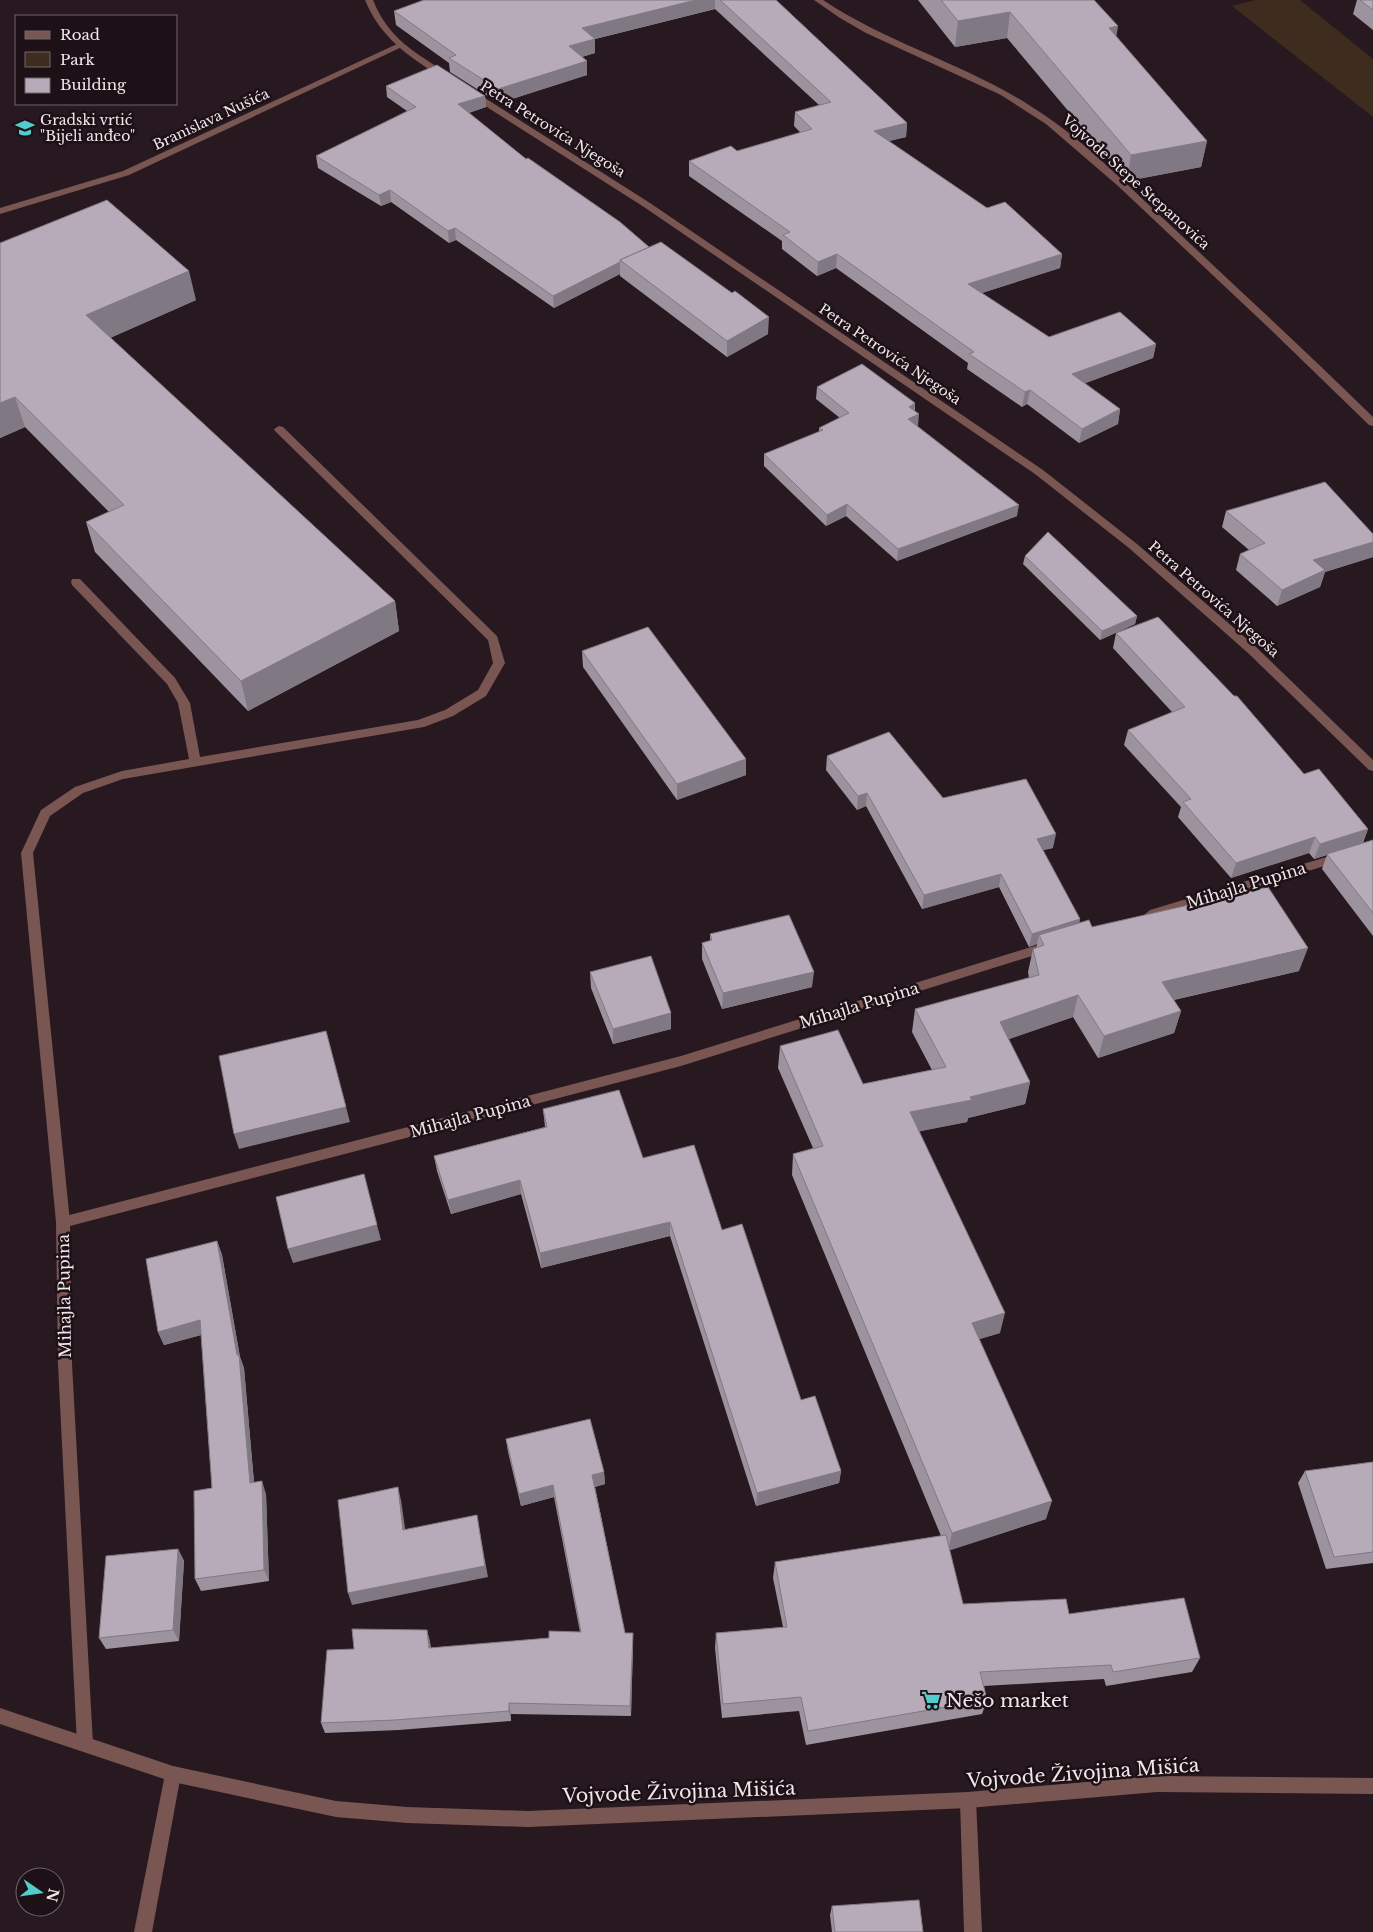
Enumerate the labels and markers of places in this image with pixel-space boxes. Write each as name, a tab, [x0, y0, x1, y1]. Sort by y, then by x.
place label: Gradski vrtić "Bijeli anđeo"	[40, 111, 135, 145]
school or university icon: Gradski vrtić "Bijeli anđeo"	[14, 117, 36, 139]
supermarket icon: Nešo market	[920, 1689, 942, 1711]
place label: Nešo market	[946, 1689, 1070, 1712]

